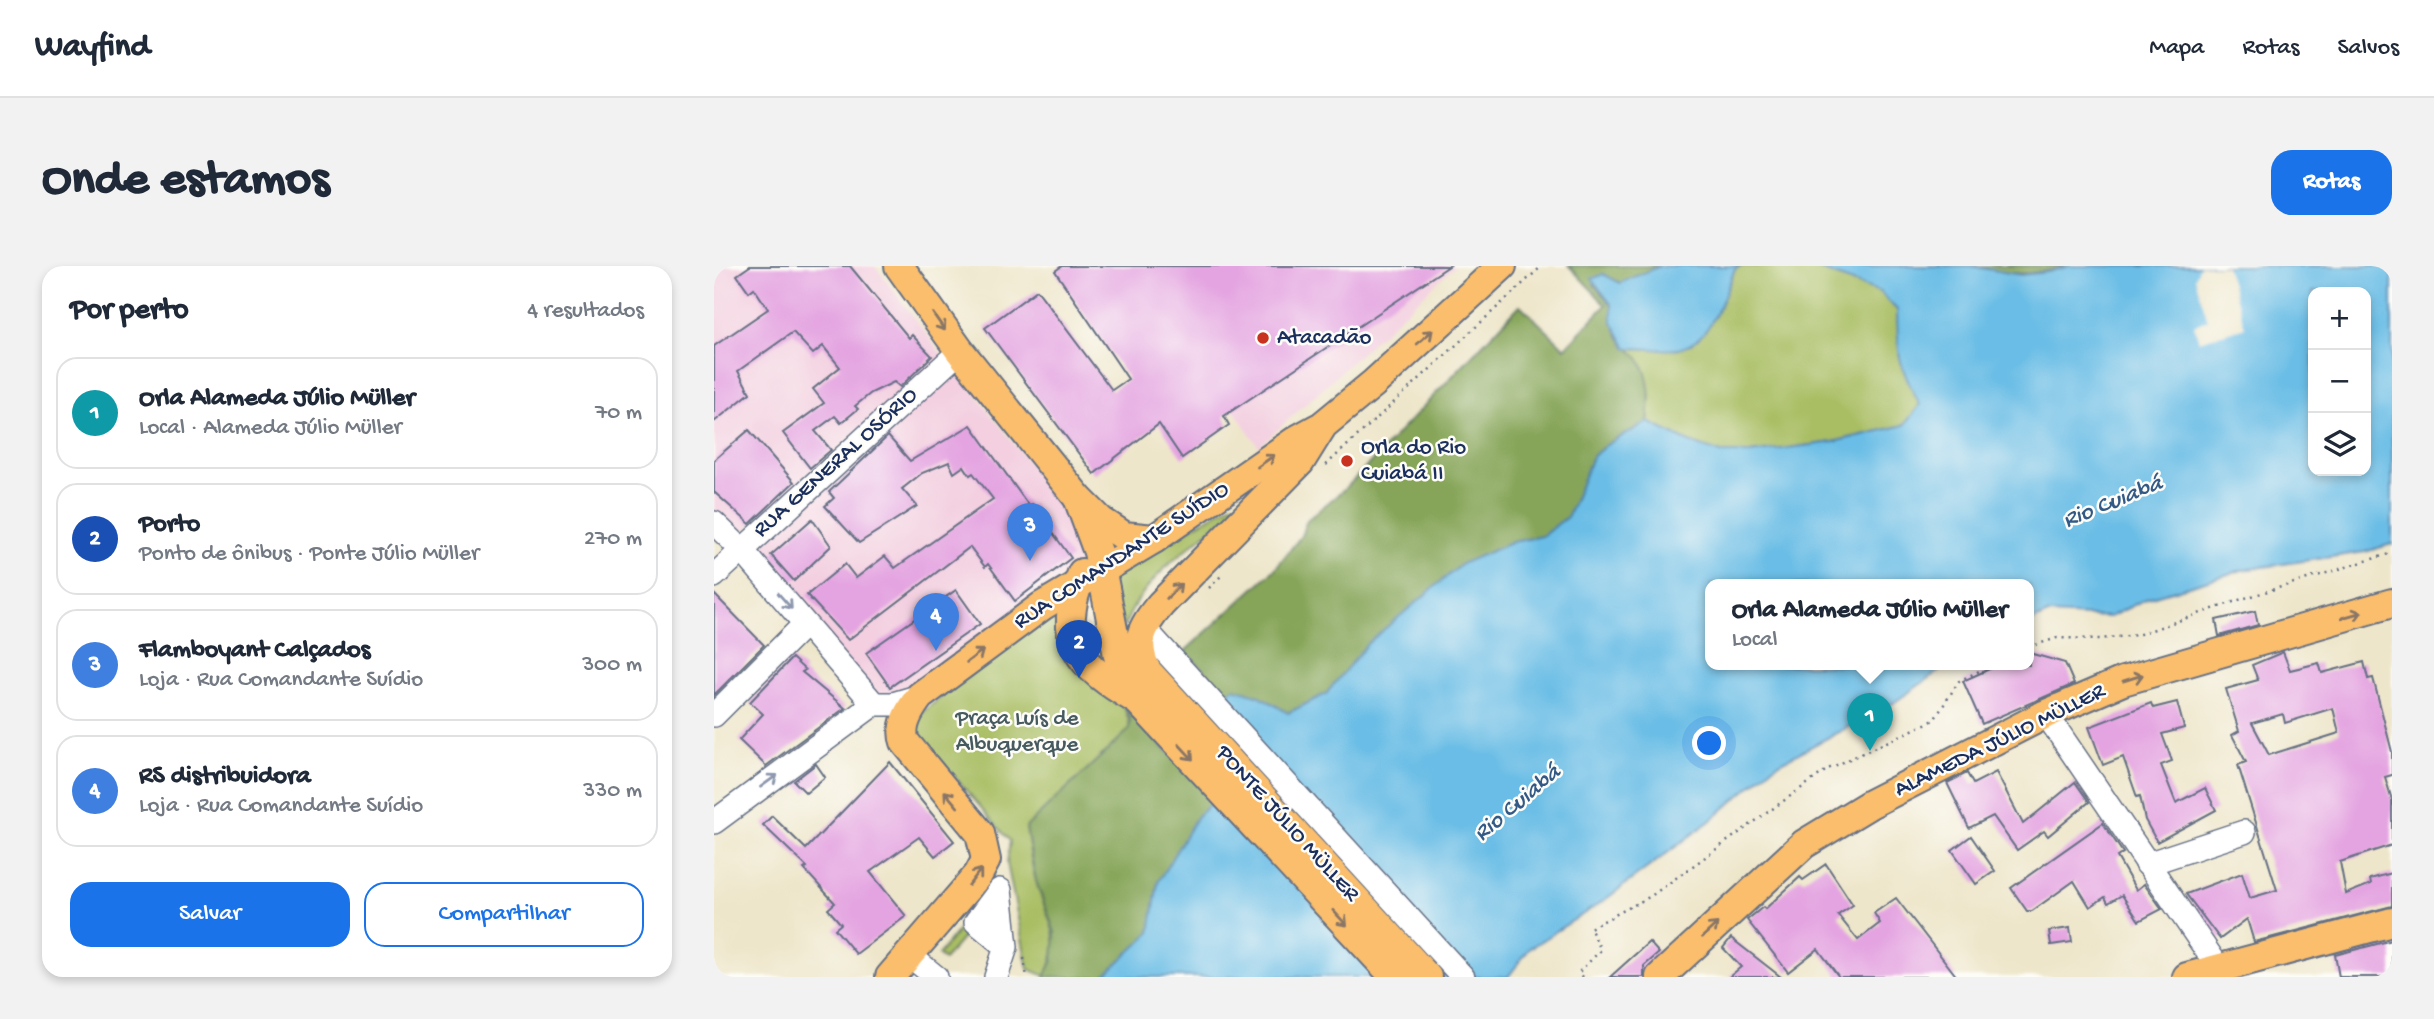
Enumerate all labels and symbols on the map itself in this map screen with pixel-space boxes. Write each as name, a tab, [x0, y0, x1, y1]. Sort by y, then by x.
one-way arrow	[932, 312, 946, 331]
place label: Atacadão	[1277, 325, 1372, 352]
one-way arrow	[1416, 329, 1434, 345]
marker: Atacadão	[1255, 330, 1271, 346]
street label: RUA GENERAL OSÓRIO	[748, 382, 924, 544]
place label: Orla do Rio Cuiabá II	[1361, 435, 1466, 488]
marker: Orla do Rio Cuiabá II	[1339, 453, 1355, 469]
one-way arrow	[1256, 454, 1275, 468]
water label: Rio Cuiabá	[2059, 469, 2169, 536]
street label: RUA COMANDANTE SUÍDIO	[1009, 476, 1235, 636]
pin: 3	[1007, 503, 1053, 561]
one-way arrow	[1165, 583, 1182, 600]
one-way arrow	[777, 592, 793, 610]
pin: 4	[913, 593, 959, 651]
one-way arrow	[2340, 607, 2362, 620]
pin: 2	[1056, 620, 1102, 678]
one-way arrow	[966, 649, 985, 664]
one-way arrow	[2121, 671, 2144, 684]
street label: ALAMEDA JÚLIO MÜLLER	[1890, 678, 2111, 804]
pin: 1	[1847, 693, 1893, 751]
park label: Praça Luís de Albuquerque	[954, 706, 1080, 759]
your location	[1692, 726, 1726, 760]
street label: PONTE JÚLIO MÜLLER	[1209, 739, 1365, 909]
one-way arrow	[1177, 743, 1194, 760]
water label: Rio Cuiabá	[1469, 758, 1569, 849]
one-way arrow	[759, 774, 778, 789]
one-way arrow	[943, 791, 959, 809]
one-way arrow	[968, 868, 982, 887]
one-way arrow	[1332, 909, 1349, 926]
one-way arrow	[1701, 922, 1718, 939]

